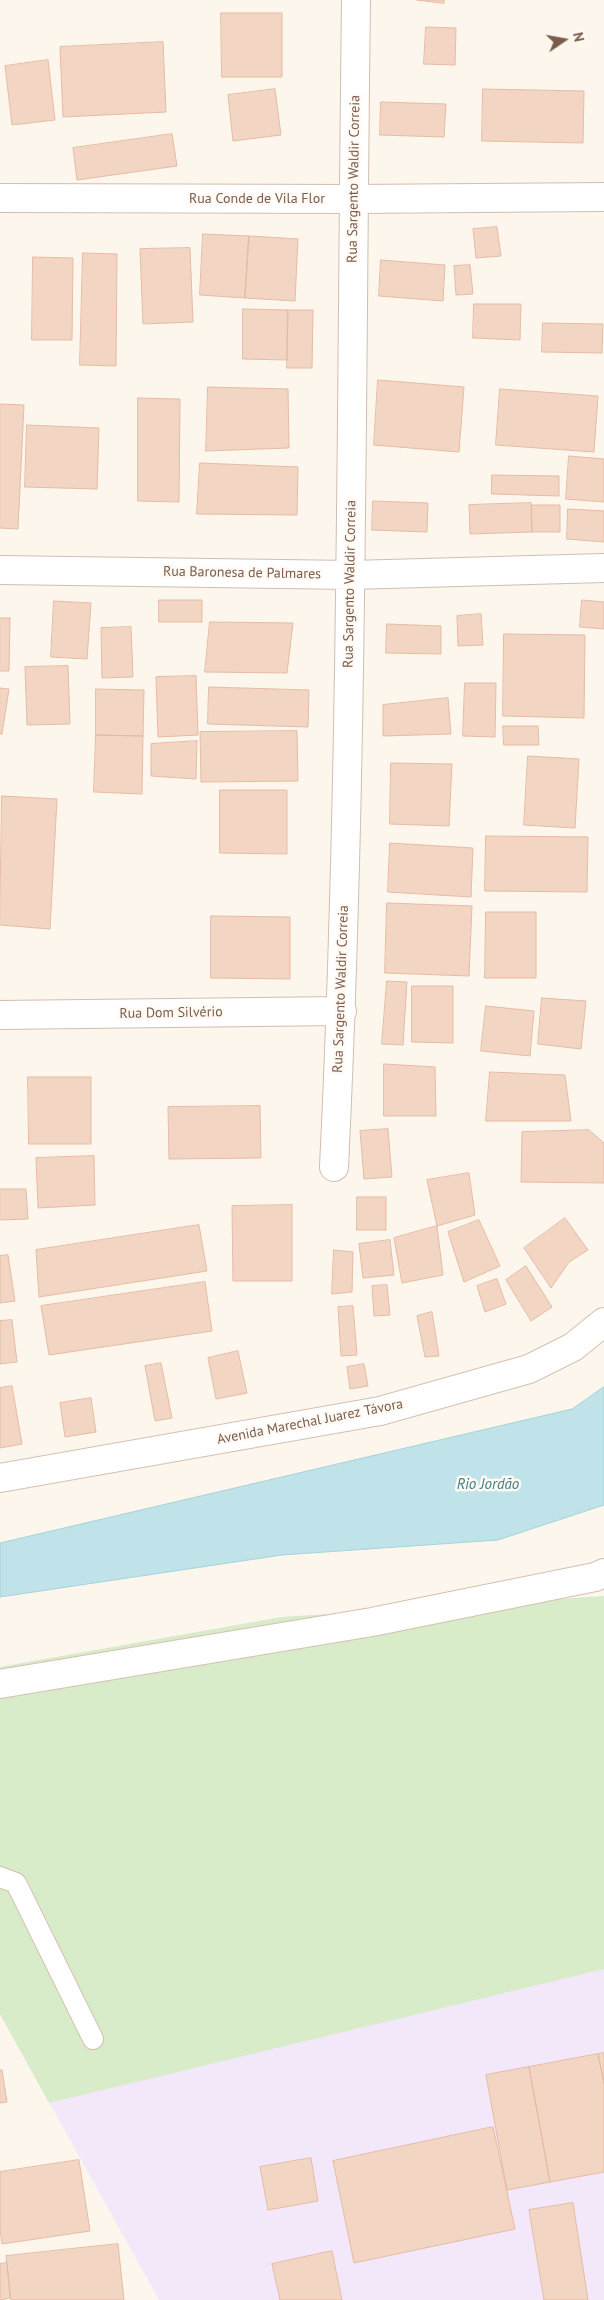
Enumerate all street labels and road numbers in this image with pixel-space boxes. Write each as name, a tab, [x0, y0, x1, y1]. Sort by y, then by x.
street label: Rua Sargento Waldir Correia	[344, 95, 364, 263]
street label: Rua Conde de Vila Flor	[189, 191, 325, 207]
street label: Rua Sargento Waldir Correia	[340, 500, 360, 668]
street label: Rua Baronesa de Palmares	[163, 563, 321, 583]
street label: Rua Sargento Waldir Correia	[330, 905, 352, 1073]
street label: Rua Dom Silvério	[119, 1004, 223, 1022]
street label: Avenida Marechal Juarez Távora	[216, 1396, 404, 1448]

